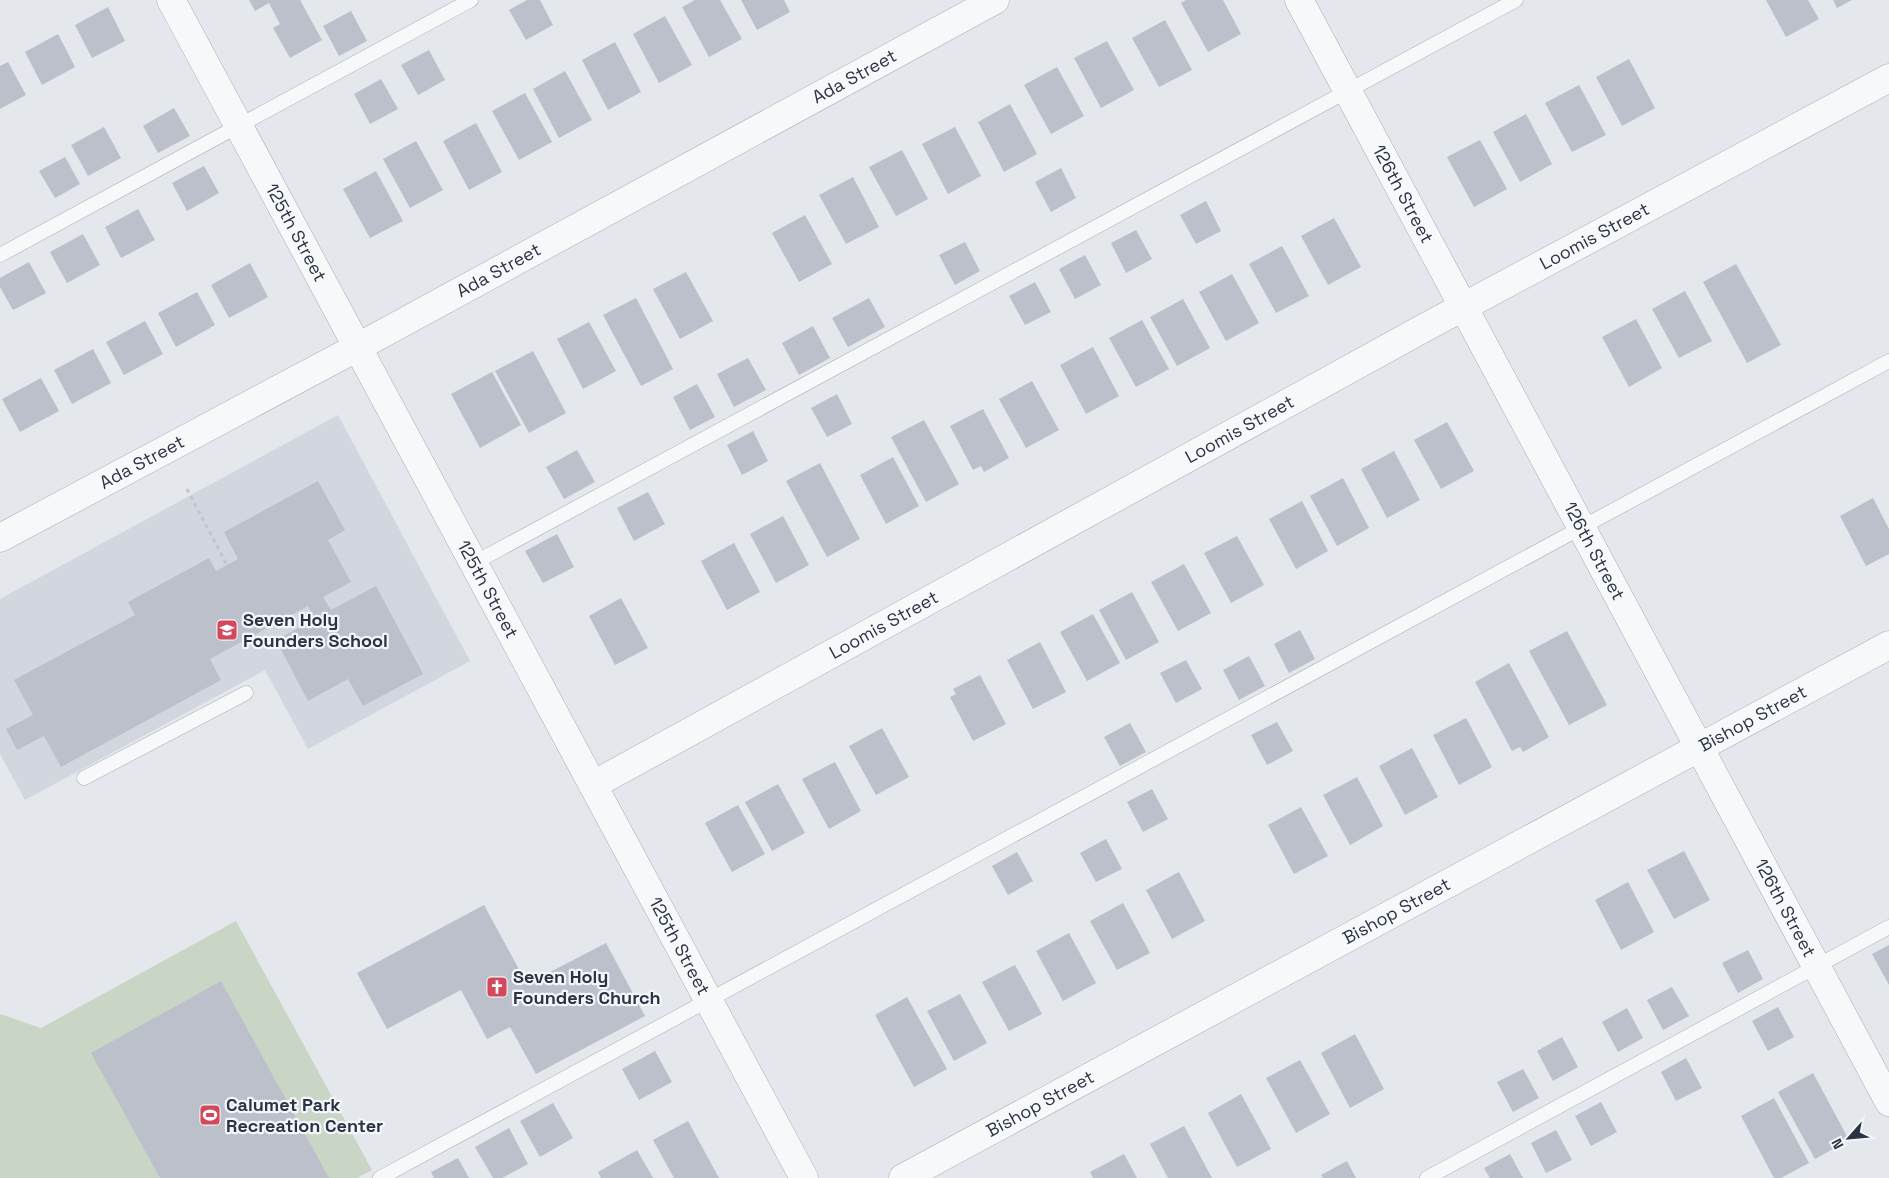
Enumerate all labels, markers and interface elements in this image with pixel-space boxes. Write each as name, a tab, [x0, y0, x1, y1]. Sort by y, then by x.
street label: Ada Street	[808, 44, 900, 109]
street label: 126th Street	[1368, 140, 1439, 247]
street label: 125th Street	[261, 179, 332, 285]
street label: Loomis Street	[1536, 197, 1653, 275]
street label: Ada Street	[452, 238, 545, 302]
street label: Loomis Street	[1181, 390, 1298, 468]
street label: Ada Street	[95, 430, 188, 494]
street label: 126th Street	[1559, 498, 1630, 604]
street label: 125th Street	[452, 536, 524, 642]
street label: Loomis Street	[825, 585, 942, 664]
place label: Seven Holy Founders School	[243, 608, 388, 652]
school or university icon: Seven Holy Founders School	[215, 618, 239, 642]
street label: Bishop Street	[1695, 680, 1810, 757]
street label: 126th Street	[1750, 855, 1821, 961]
street label: Bishop Street	[1338, 872, 1454, 949]
street label: 125th Street	[644, 893, 716, 999]
place label: Seven Holy Founders Church	[513, 965, 661, 1009]
church icon: Seven Holy Founders Church	[485, 975, 509, 999]
street label: Bishop Street	[982, 1065, 1098, 1142]
place label: Calumet Park Recreation Center	[226, 1093, 383, 1137]
sports icon: Calumet Park Recreation Center	[198, 1103, 222, 1127]
north arrow	[1824, 1113, 1874, 1163]
text: N	[1827, 1136, 1848, 1152]

